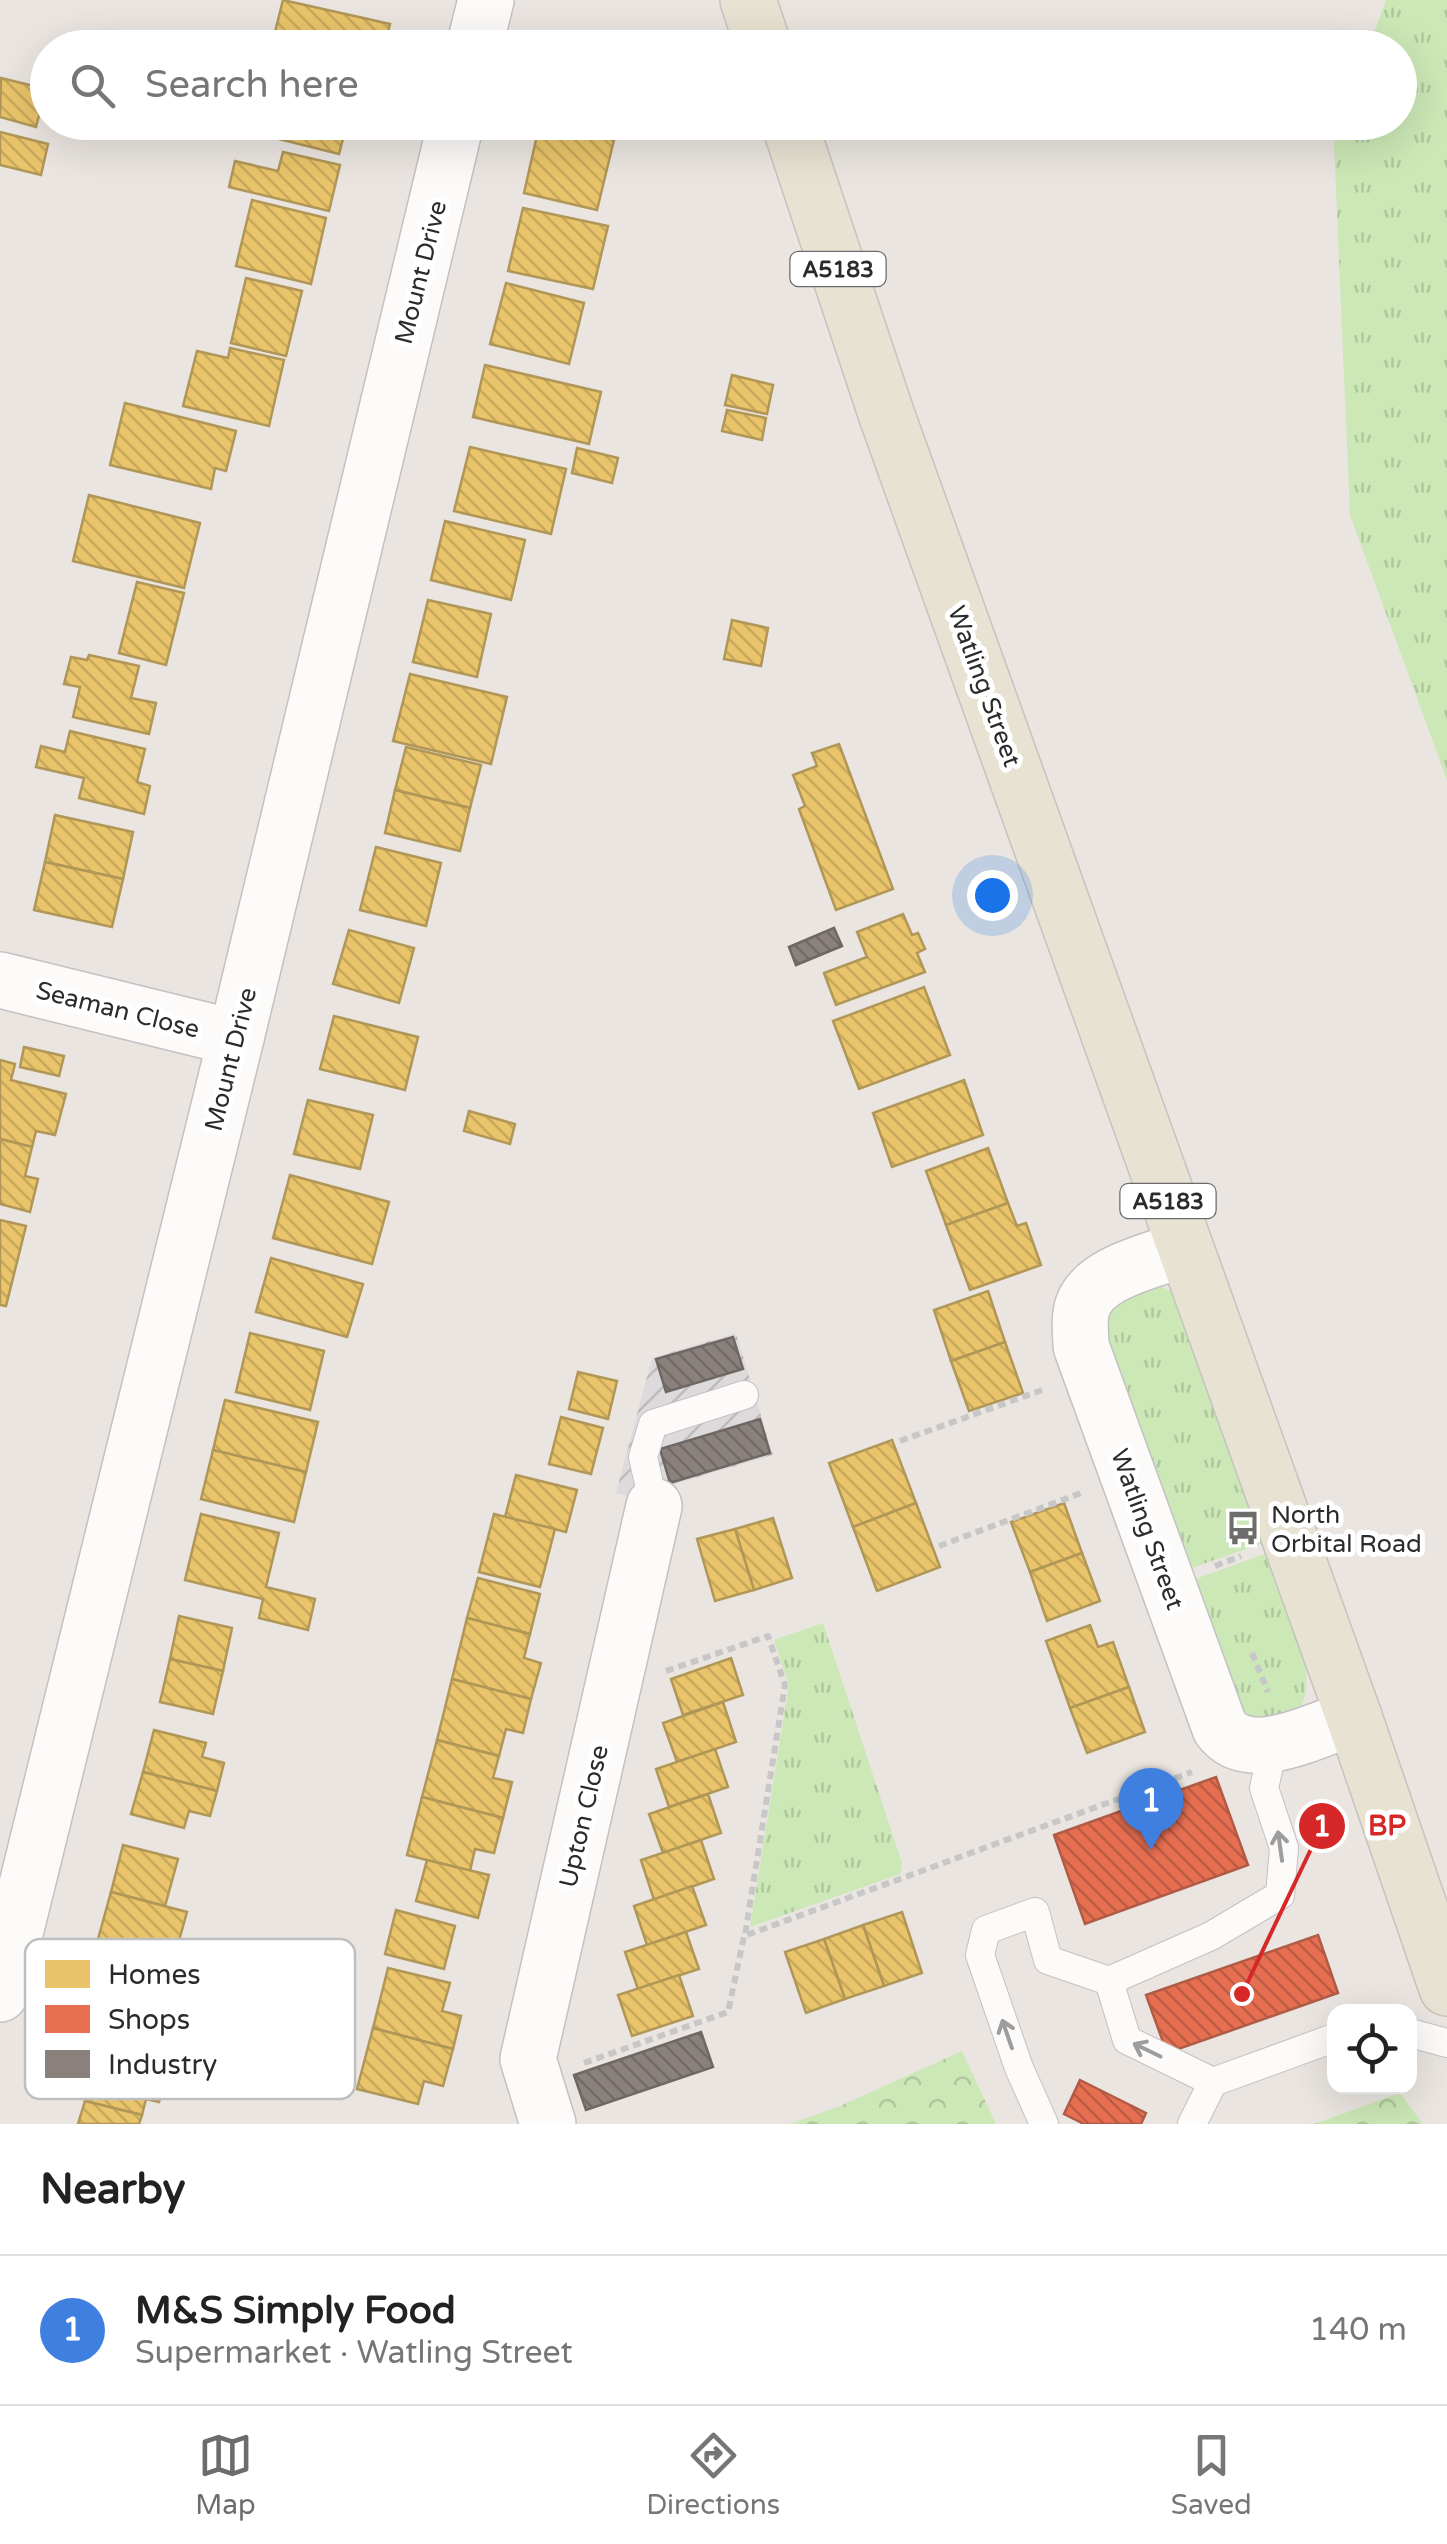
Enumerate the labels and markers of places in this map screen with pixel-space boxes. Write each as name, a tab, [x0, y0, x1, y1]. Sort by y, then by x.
place label: North Orbital Road	[1271, 1500, 1422, 1559]
bus stop icon: North Orbital Road	[1224, 1509, 1262, 1547]
pin: 1	[1118, 1768, 1184, 1850]
callout: BP	[1297, 1797, 1426, 1855]

